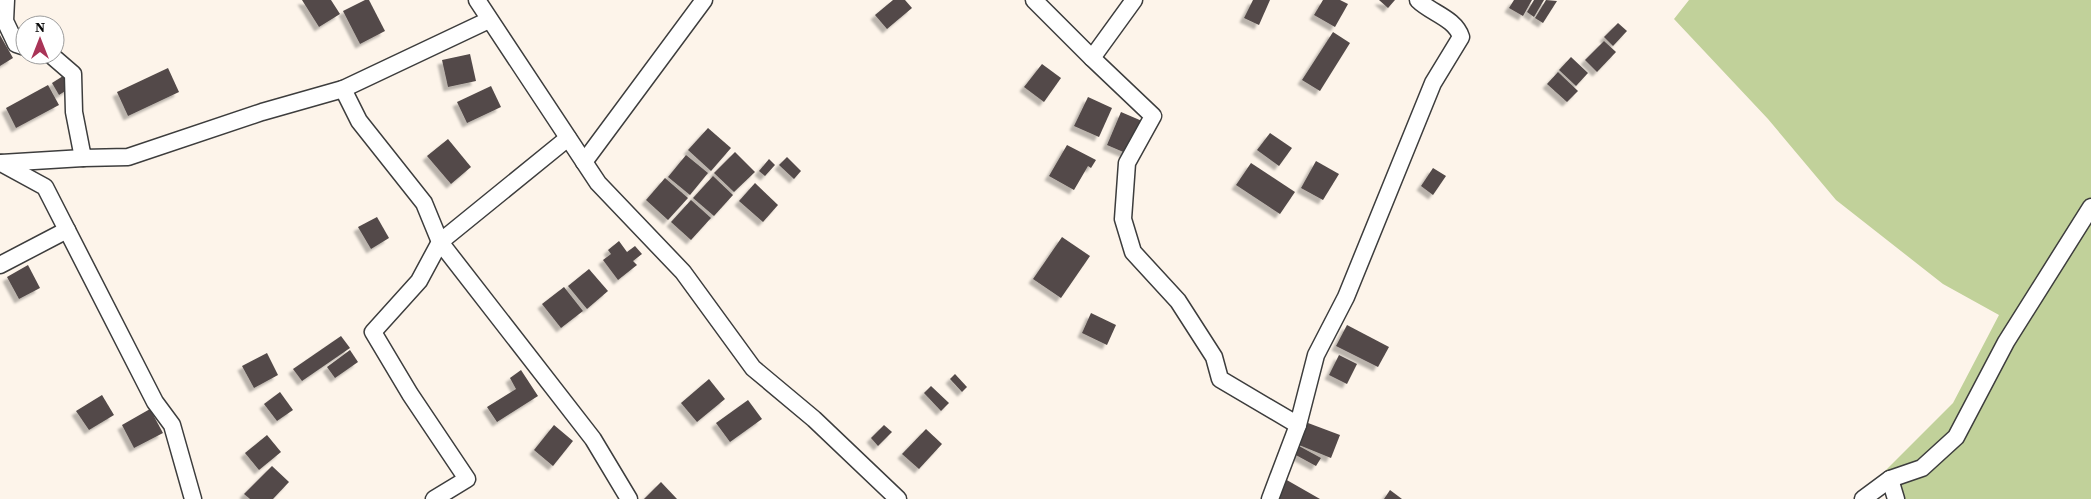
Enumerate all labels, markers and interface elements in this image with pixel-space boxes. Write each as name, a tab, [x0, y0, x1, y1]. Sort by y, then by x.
north arrow	[15, 15, 65, 65]
text: N	[35, 17, 45, 37]

